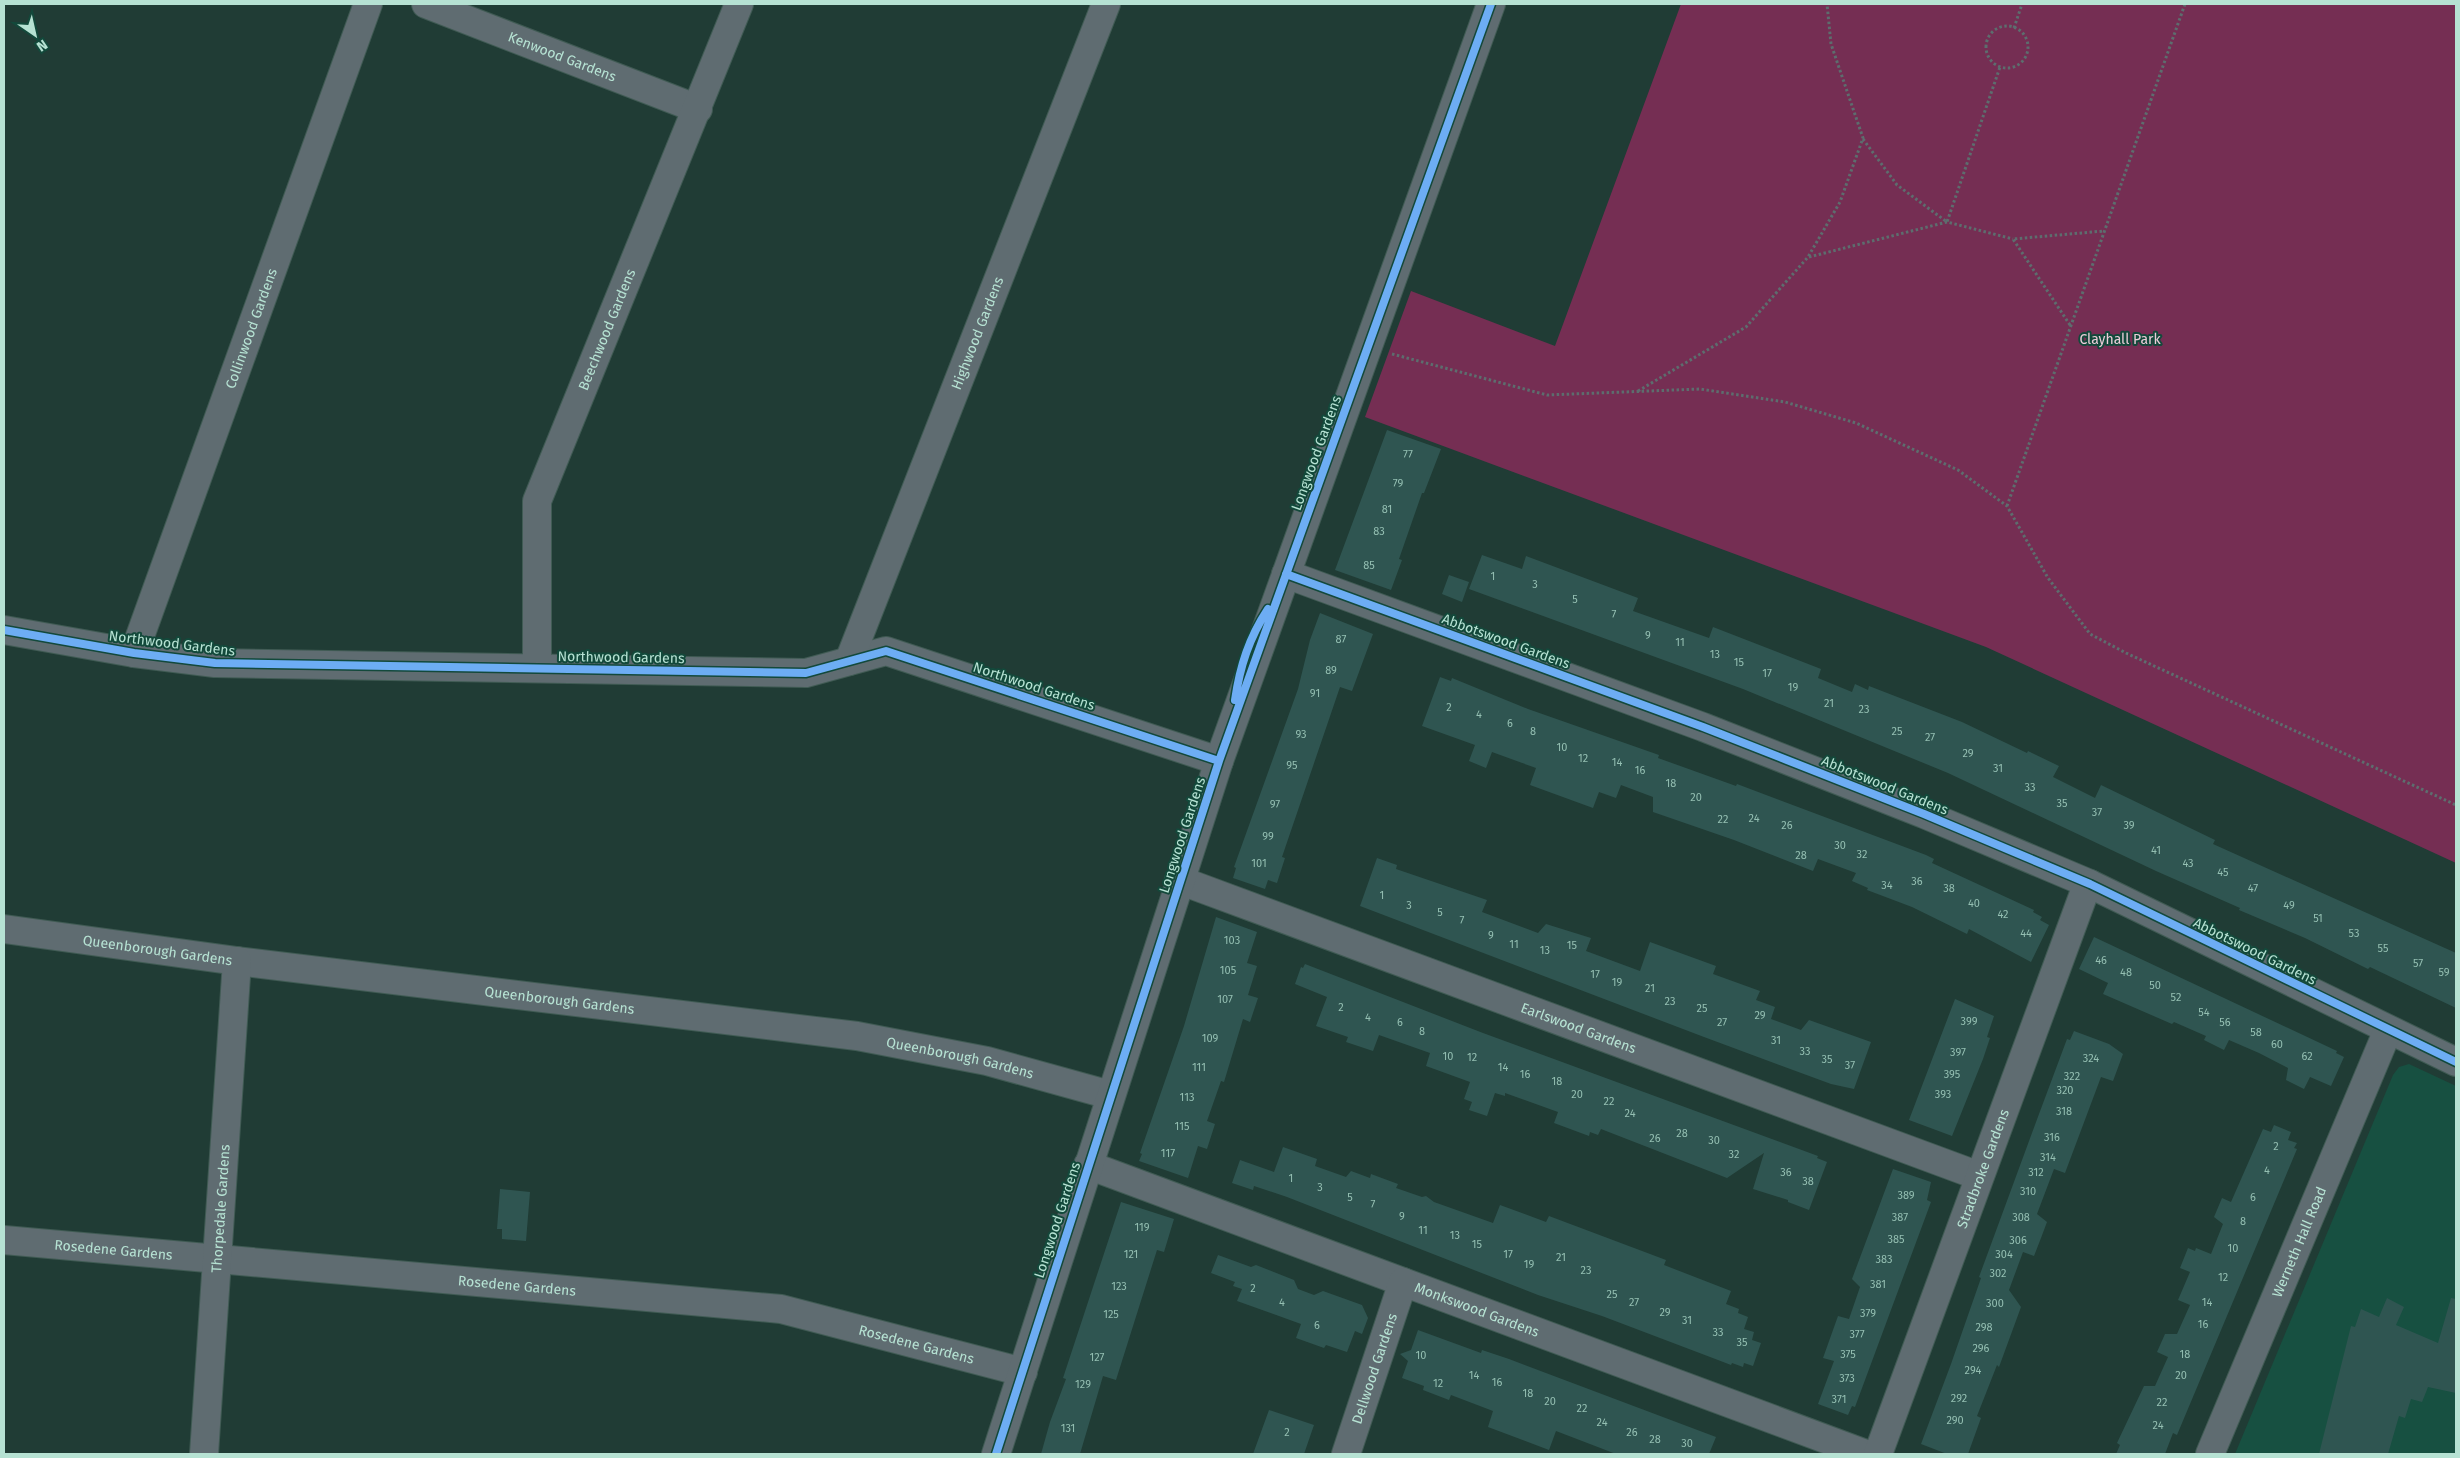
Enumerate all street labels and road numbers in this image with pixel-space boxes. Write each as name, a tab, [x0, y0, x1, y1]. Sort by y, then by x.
street label: Kenwood Gardens	[505, 28, 619, 86]
street label: Collinwood Gardens	[222, 266, 281, 391]
street label: Beechwood Gardens	[575, 266, 640, 393]
street label: Highwood Gardens	[948, 274, 1008, 392]
street label: Longwood Gardens	[1288, 393, 1345, 513]
street label: Abbotswood Gardens	[1439, 610, 1573, 673]
street label: Northwood Gardens	[108, 627, 236, 660]
street label: Northwood Gardens	[557, 648, 685, 667]
street label: Northwood Gardens	[971, 659, 1097, 714]
street label: Abbotswood Gardens	[1819, 752, 1951, 819]
street label: Longwood Gardens	[1156, 775, 1209, 895]
street label: Abbotswood Gardens	[2190, 914, 2320, 989]
street label: Queenborough Gardens	[82, 932, 234, 969]
street label: Queenborough Gardens	[484, 983, 636, 1018]
street label: Earlswood Gardens	[1518, 999, 1639, 1058]
street label: Queenborough Gardens	[885, 1034, 1036, 1083]
street label: Stradbroke Gardens	[1954, 1106, 2013, 1231]
street label: Thorpedale Gardens	[208, 1143, 234, 1273]
street label: Longwood Gardens	[1031, 1160, 1084, 1280]
street label: Werneth Hall Road	[2269, 1184, 2330, 1300]
street label: Rosedene Gardens	[54, 1237, 174, 1264]
street label: Rosedene Gardens	[457, 1272, 577, 1300]
street label: Monkswood Gardens	[1412, 1279, 1542, 1341]
street label: Dellwood Gardens	[1349, 1311, 1401, 1426]
street label: Rosedene Gardens	[857, 1322, 976, 1368]

